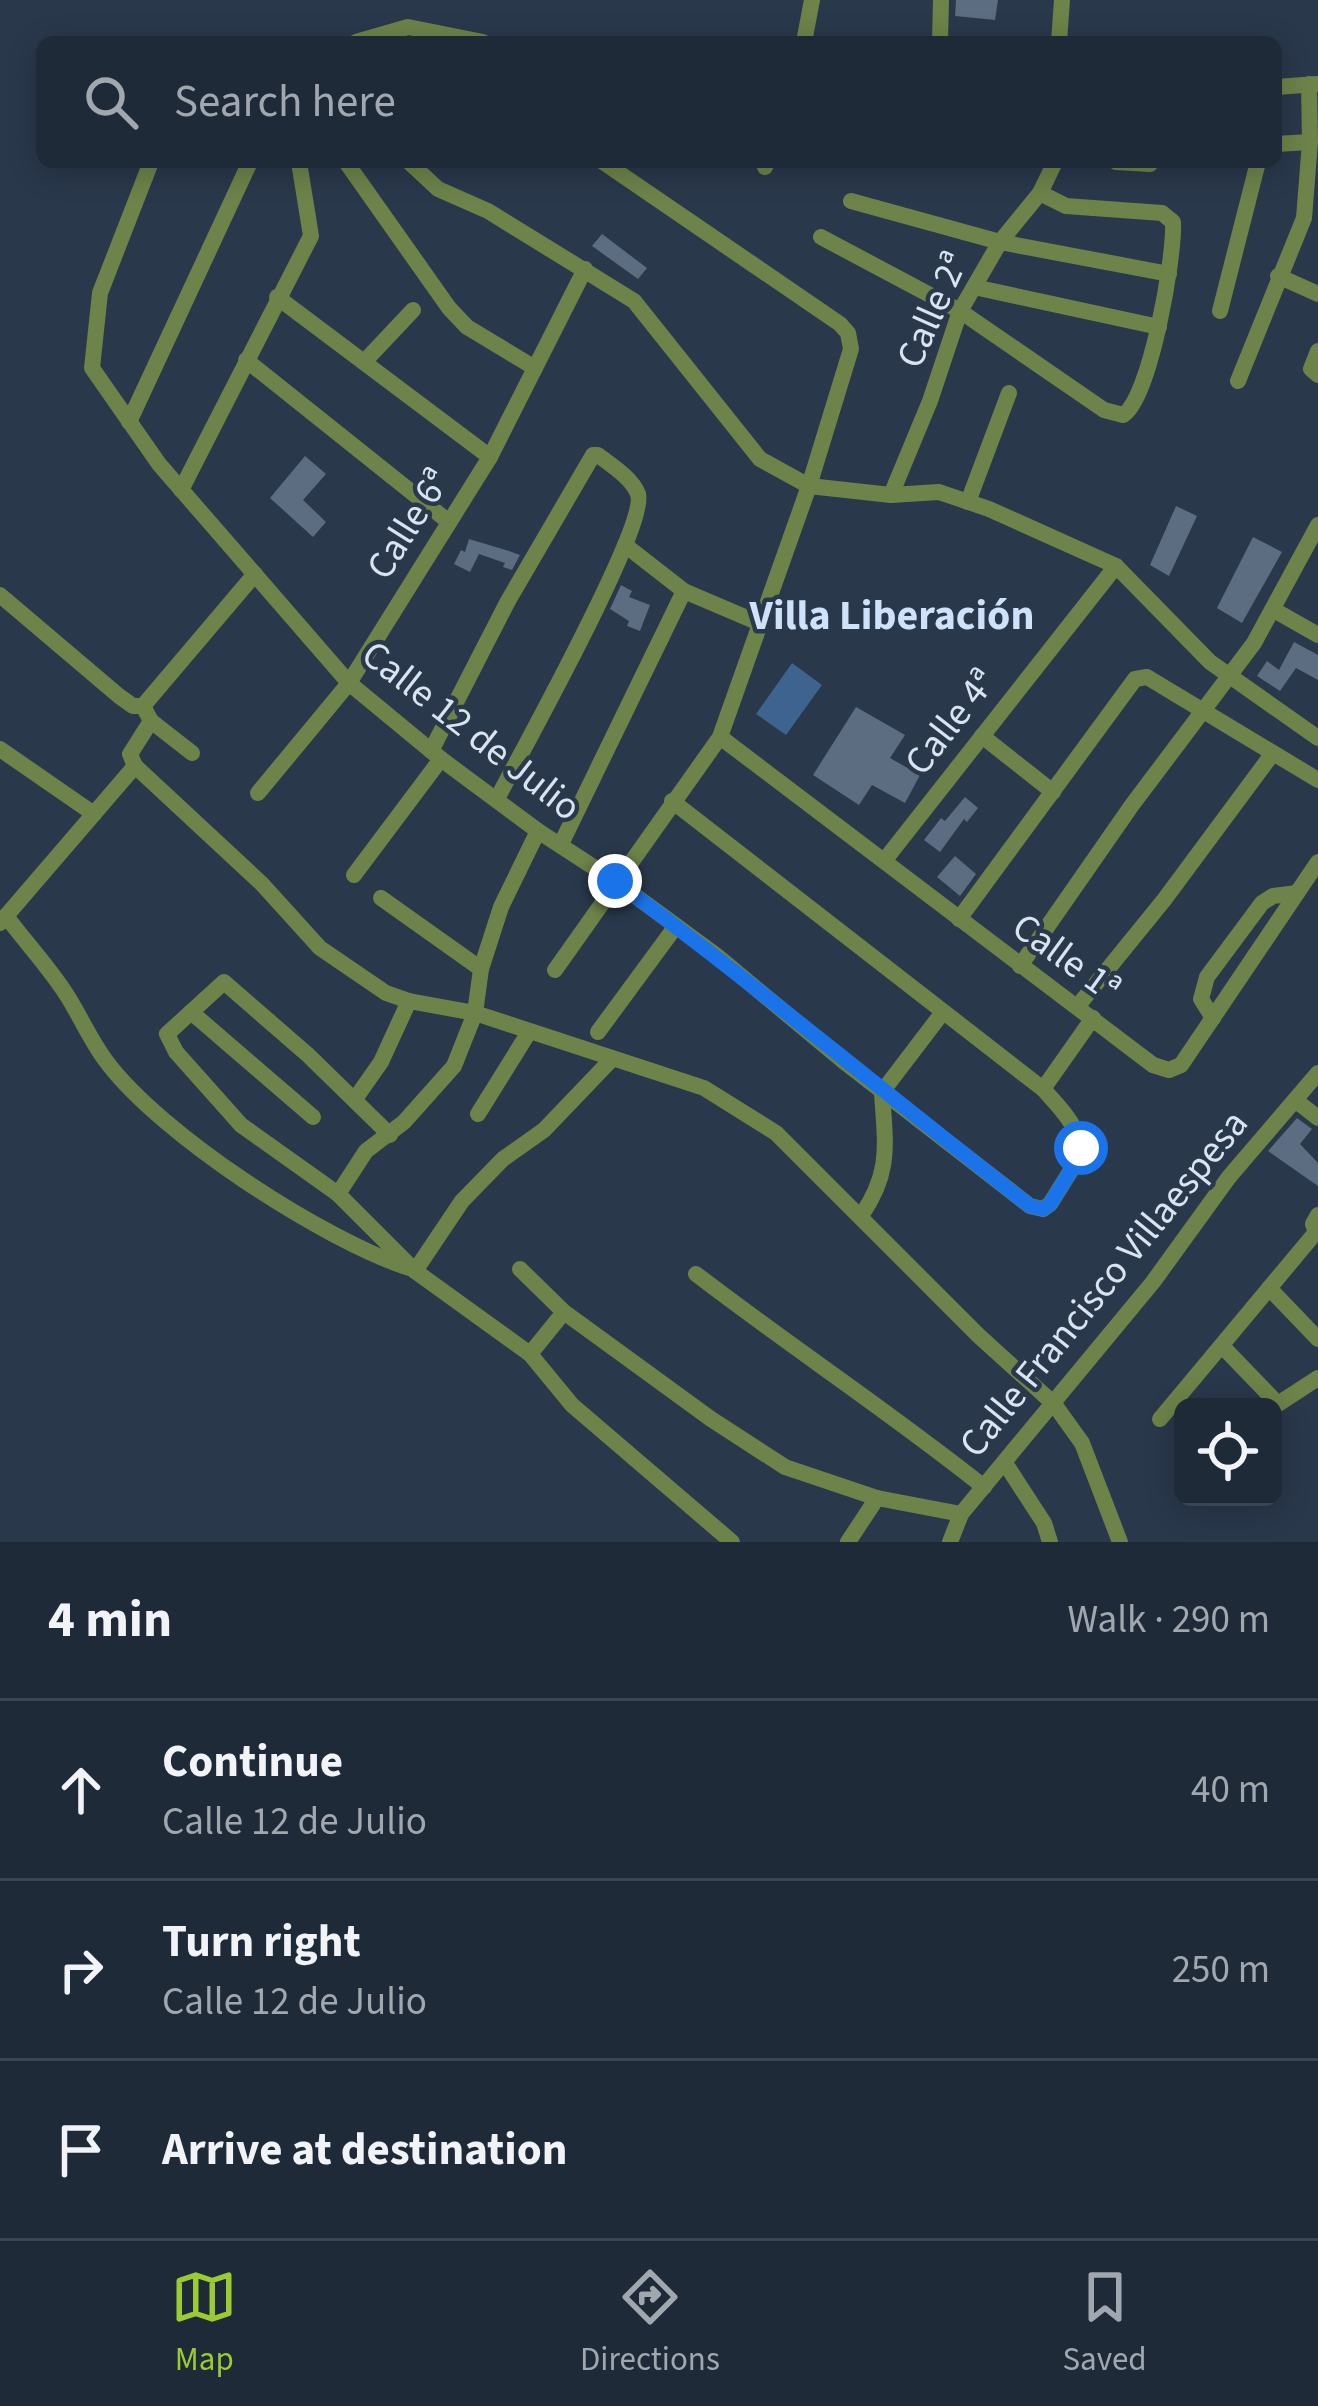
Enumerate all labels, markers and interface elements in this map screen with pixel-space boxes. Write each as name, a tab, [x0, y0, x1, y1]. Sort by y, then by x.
search box	[36, 36, 1282, 168]
icon: search	[78, 69, 144, 135]
text: Search here	[174, 70, 396, 134]
street label: Calle 2ª	[883, 243, 983, 377]
street label: Calle 6ª	[353, 458, 465, 590]
district label: Villa Liberación	[749, 586, 1034, 646]
street label: Calle 12 de Julio	[349, 627, 593, 835]
street label: Calle 4ª	[891, 657, 1011, 787]
route end	[588, 854, 642, 908]
street label: Calle 1ª	[1000, 900, 1132, 1016]
street label: Calle Francisco Villaespesa	[946, 1098, 1262, 1470]
route start	[1054, 1121, 1108, 1175]
map controls	[1174, 1398, 1282, 1506]
button: locate	[1174, 1398, 1282, 1506]
text: 4 min	[48, 1584, 172, 1656]
text: Walk · 290 m	[1067, 1592, 1270, 1648]
text: Continue	[162, 1730, 343, 1794]
icon: ahead	[48, 1757, 114, 1823]
text: 40 m	[1191, 1762, 1270, 1818]
text: Calle 12 de Julio	[162, 1794, 427, 1850]
text: Turn right	[162, 1910, 361, 1974]
icon: right	[48, 1937, 114, 2003]
text: 250 m	[1172, 1942, 1270, 1998]
text: Calle 12 de Julio	[162, 1974, 427, 2030]
icon: arrive	[48, 2117, 114, 2183]
text: Arrive at destination	[162, 2118, 567, 2182]
tab: Map	[171, 2264, 237, 2383]
tab: Directions	[580, 2264, 720, 2383]
tab: Saved	[1062, 2264, 1147, 2383]

